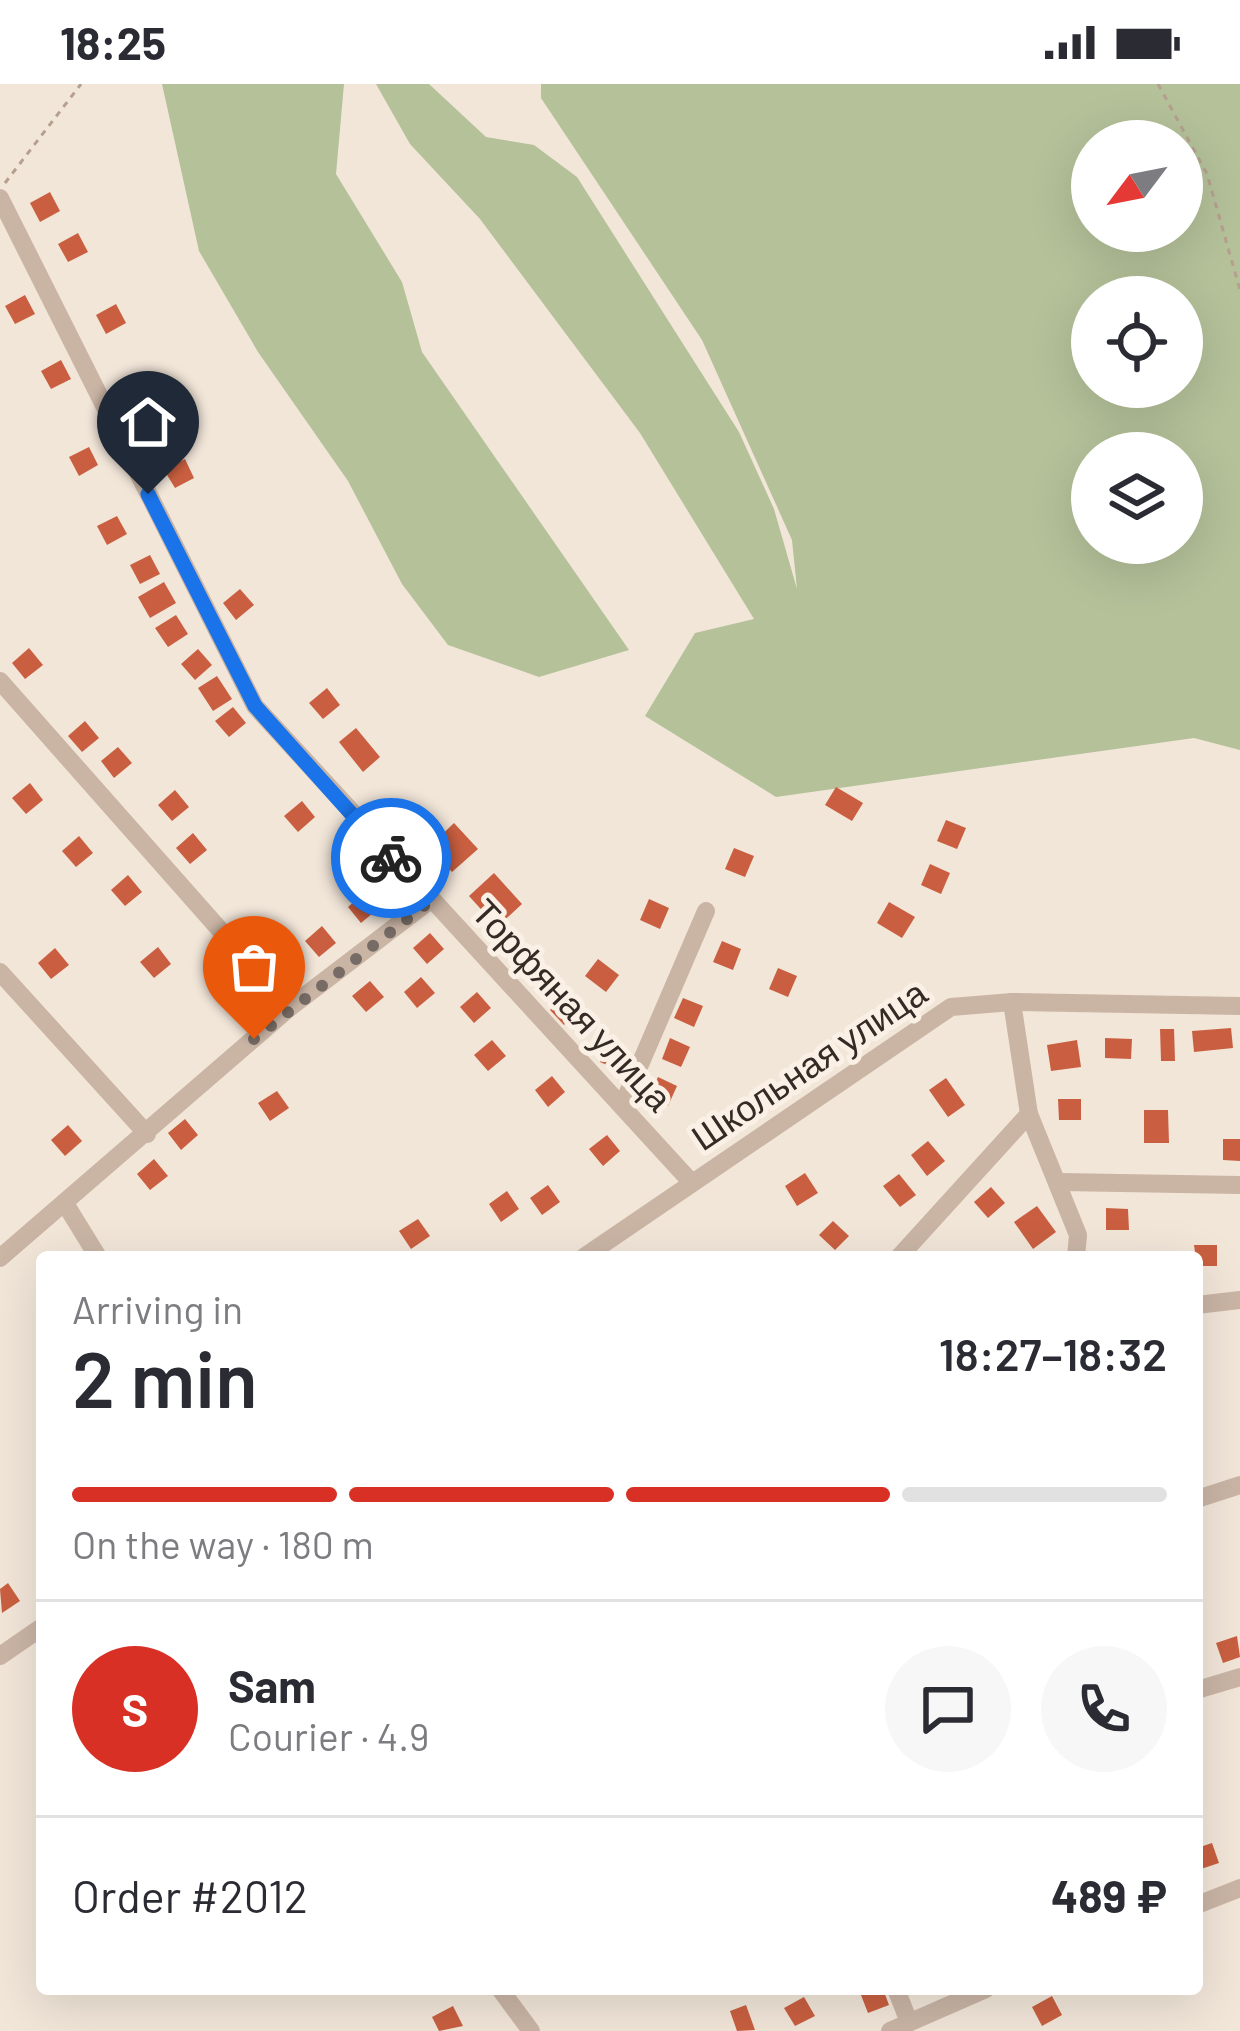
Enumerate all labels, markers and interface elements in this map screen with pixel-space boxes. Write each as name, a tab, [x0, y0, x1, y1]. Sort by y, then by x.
text: 18:25	[60, 15, 166, 69]
north arrow	[1071, 120, 1203, 252]
map controls	[1071, 120, 1203, 564]
button: locate	[1071, 276, 1203, 408]
pin	[97, 371, 199, 494]
icon: home	[115, 389, 181, 455]
button: layers	[1071, 432, 1203, 564]
courier	[331, 798, 451, 918]
icon: bike	[358, 825, 424, 891]
street label: Торфяная улица	[463, 889, 683, 1120]
pin	[203, 916, 305, 1039]
icon: bag	[221, 934, 287, 1000]
street label: Школьная улица	[683, 969, 935, 1159]
text: Arriving in	[72, 1285, 243, 1332]
text: 18:27–18:32	[939, 1326, 1167, 1380]
text: 2 min	[72, 1330, 258, 1424]
text: On the way · 180 m	[72, 1520, 374, 1567]
button: chat	[885, 1646, 1011, 1772]
button: phone	[1041, 1646, 1167, 1772]
text: Sam	[228, 1658, 316, 1712]
text: S	[122, 1682, 148, 1736]
text: Courier · 4.9	[228, 1712, 429, 1759]
text: Order #2012	[72, 1868, 308, 1922]
text: 489 ₽	[1051, 1868, 1167, 1922]

